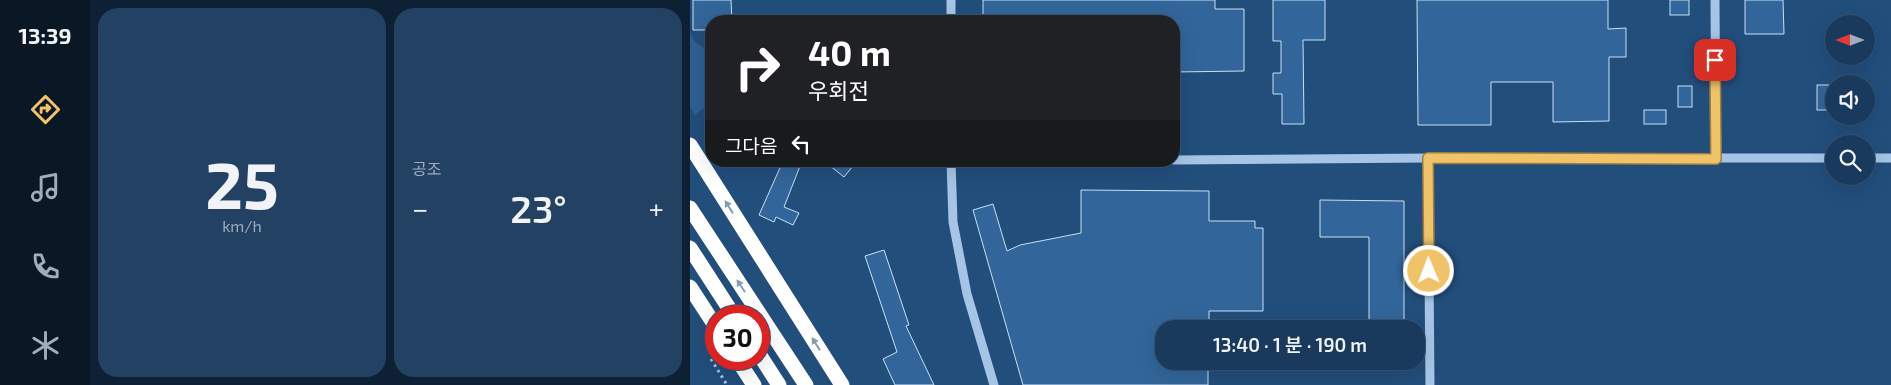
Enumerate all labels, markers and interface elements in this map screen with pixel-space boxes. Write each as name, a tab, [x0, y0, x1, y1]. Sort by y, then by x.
north arrow	[1825, 15, 1875, 65]
map controls	[1825, 15, 1875, 185]
text: 13:39	[18, 22, 72, 48]
text: 40 m	[808, 31, 891, 73]
icon: right	[725, 35, 790, 100]
pin	[1694, 39, 1736, 81]
icon: arrive	[1701, 46, 1729, 74]
button: sound	[1825, 75, 1875, 125]
text: 우회전	[808, 77, 869, 103]
icon: directions	[28, 92, 63, 127]
icon: left	[787, 130, 815, 158]
text: 그다음	[725, 134, 777, 157]
button: search	[1825, 135, 1875, 185]
text: 25	[205, 144, 279, 222]
text: 공조	[412, 159, 441, 178]
icon: music	[28, 170, 63, 205]
text: 23°	[510, 185, 567, 231]
text: −	[412, 191, 428, 225]
text: +	[649, 191, 664, 225]
one-way arrow	[724, 200, 734, 213]
text: km/h	[222, 216, 262, 235]
position arrow	[1402, 244, 1454, 296]
icon: phone	[28, 249, 63, 284]
one-way arrow	[736, 279, 746, 292]
speed limit sign: 30	[705, 305, 770, 370]
icon: climate	[28, 328, 63, 363]
text: 13:40 · 1 분 · 190 m	[1213, 333, 1367, 356]
one-way arrow	[811, 337, 821, 350]

